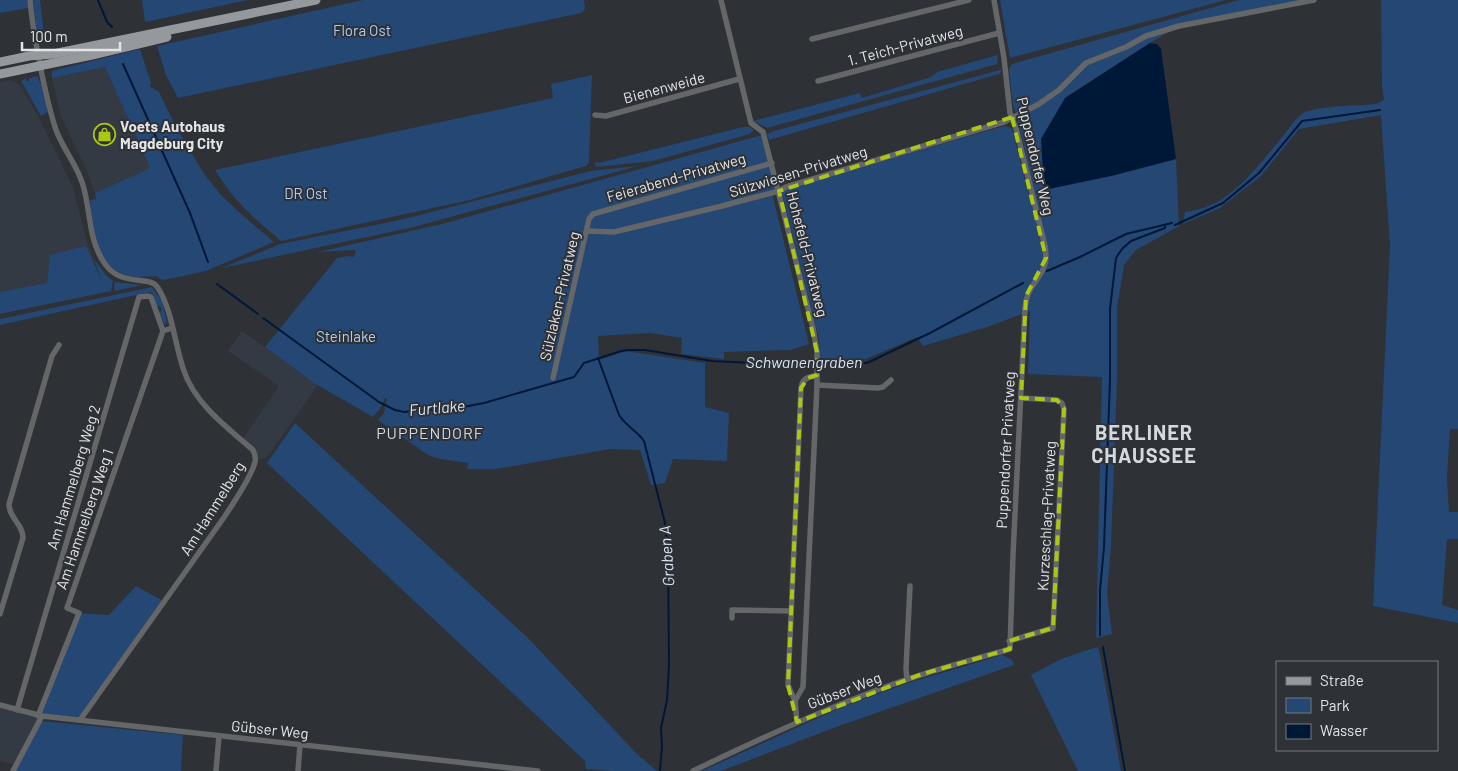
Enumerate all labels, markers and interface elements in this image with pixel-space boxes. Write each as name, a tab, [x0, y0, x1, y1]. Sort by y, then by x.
scale bar	[22, 20, 120, 52]
park label: Flora Ost	[333, 21, 391, 39]
street label: 1. Teich-Privatweg	[846, 21, 964, 69]
text: 100 m	[30, 27, 68, 45]
street label: Bienenweide	[621, 67, 707, 107]
street label: Puppendorfer Weg	[1014, 95, 1058, 217]
place label: Voets Autohaus Magdeburg City	[120, 117, 225, 152]
shop icon: Voets Autohaus Magdeburg City	[92, 123, 116, 147]
street label: Sülzwiesen-Privatweg	[727, 141, 869, 201]
street label: Feierabend-Privatweg	[604, 149, 748, 205]
park label: DR Ost	[284, 184, 328, 202]
street label: Hohefeld-Privatweg	[784, 189, 832, 319]
street label: Sülzlaken-Privatweg	[535, 230, 583, 362]
park label: Steinlake	[316, 327, 376, 345]
water label: Schwanengraben	[746, 352, 862, 371]
street label: Puppendorfer Privatweg	[992, 371, 1018, 529]
water label: Furtlake	[408, 395, 466, 419]
street label: Am Hammelberg Weg 2	[42, 403, 104, 551]
district label: BERLINER CHAUSSEE	[1091, 420, 1197, 467]
district label: PUPPENDORF	[376, 423, 484, 442]
street label: Kurzeschlag-Privatweg	[1033, 441, 1059, 591]
street label: Am Hammelberg Weg 1	[52, 446, 116, 592]
street label: Am Hammelberg	[176, 458, 248, 558]
water label: Graben A	[654, 525, 678, 587]
legend	[1276, 661, 1438, 751]
street label: Gübser Weg	[805, 668, 883, 712]
text: Straße	[1320, 671, 1364, 689]
text: Park	[1320, 696, 1350, 714]
street label: Gübser Weg	[230, 716, 310, 742]
text: Wasser	[1320, 721, 1368, 739]

